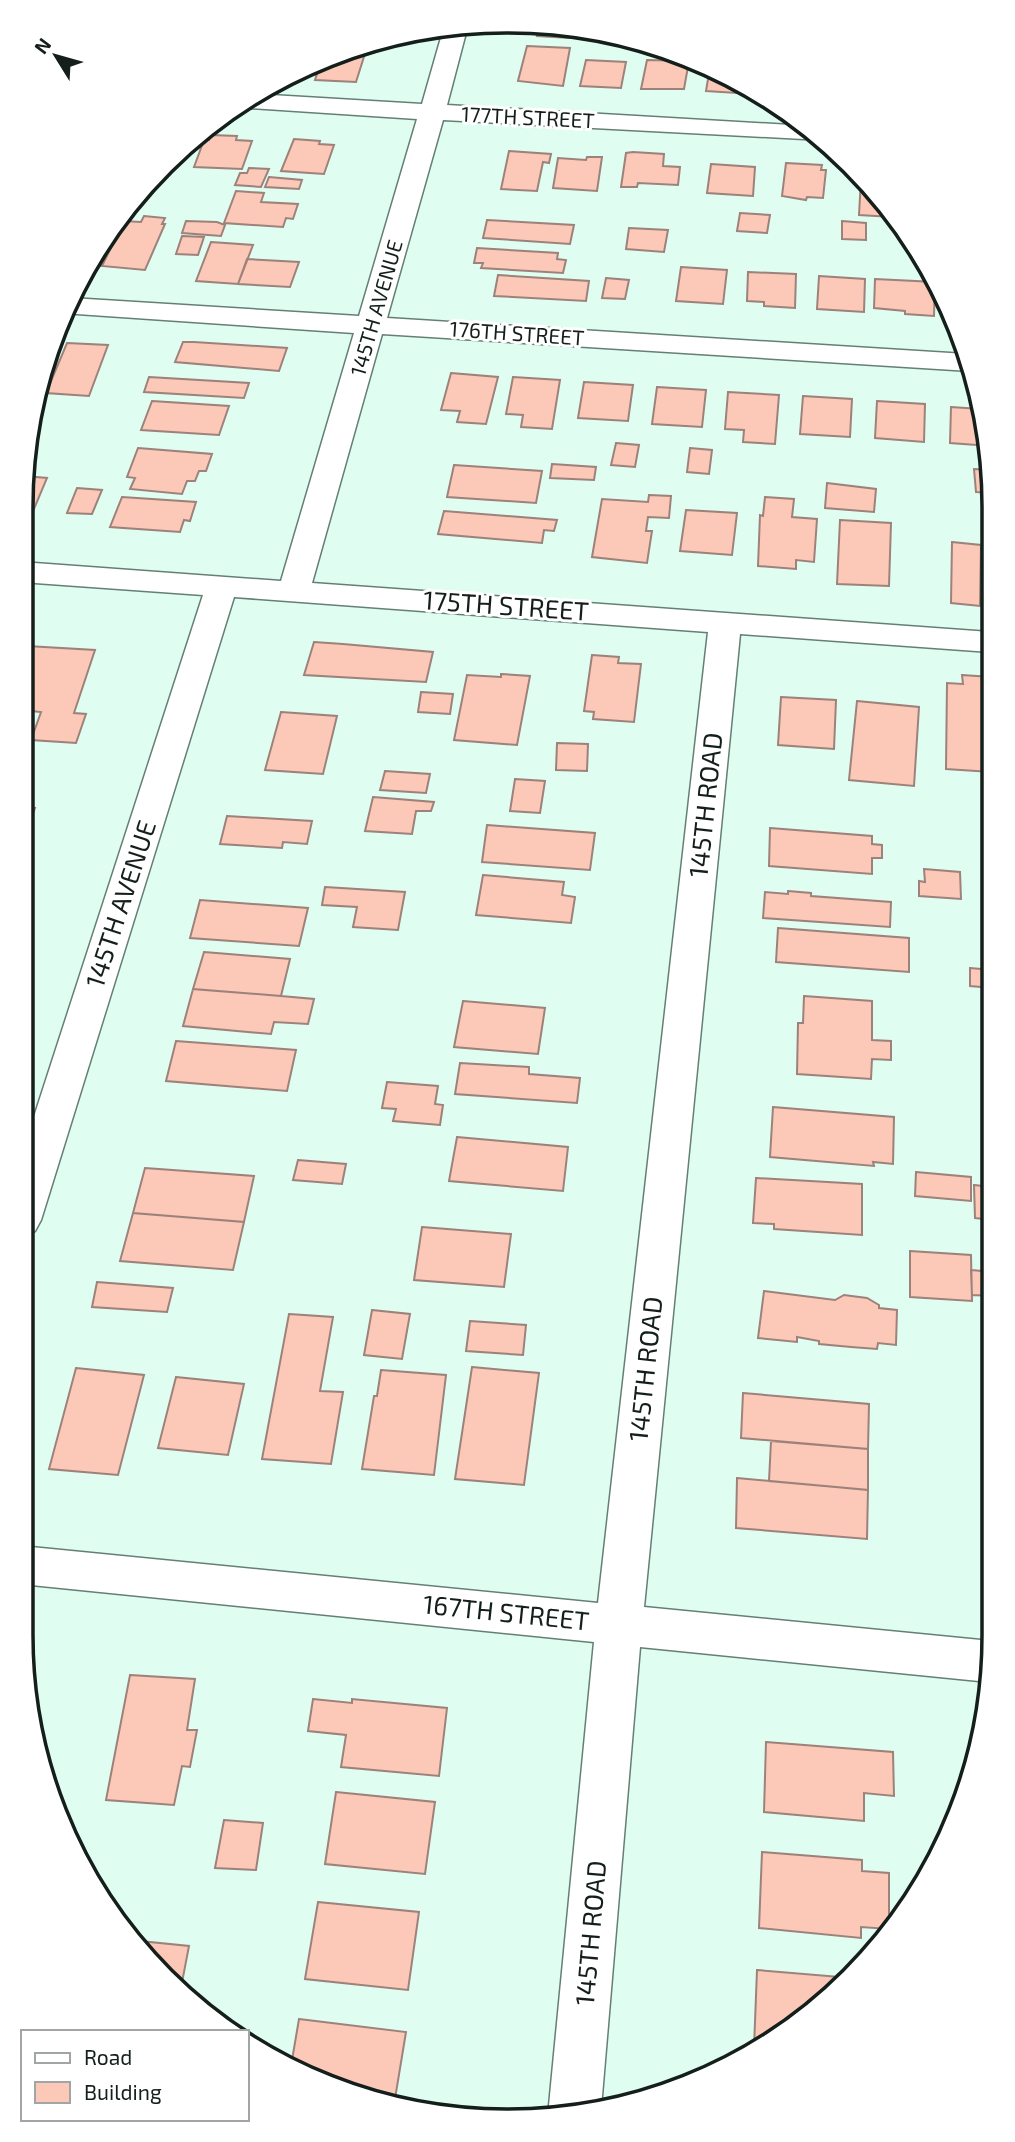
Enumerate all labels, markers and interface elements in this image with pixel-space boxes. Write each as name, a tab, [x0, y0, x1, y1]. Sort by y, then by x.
north arrow	[21, 21, 91, 91]
text: N	[29, 33, 55, 58]
street label: 177TH STREET	[461, 101, 595, 132]
street label: 145TH AVENUE	[344, 237, 407, 379]
street label: 176TH STREET	[449, 315, 585, 350]
street label: 175TH STREET	[422, 583, 590, 626]
street label: 145TH ROAD	[681, 731, 728, 879]
street label: 145TH AVENUE	[78, 816, 161, 991]
street label: 145TH ROAD	[621, 1295, 668, 1443]
street label: 167TH STREET	[422, 1587, 591, 1636]
street label: 145TH ROAD	[568, 1859, 611, 2007]
legend	[21, 2030, 248, 2121]
text: Road	[84, 2044, 132, 2069]
text: Building	[84, 2079, 162, 2104]

